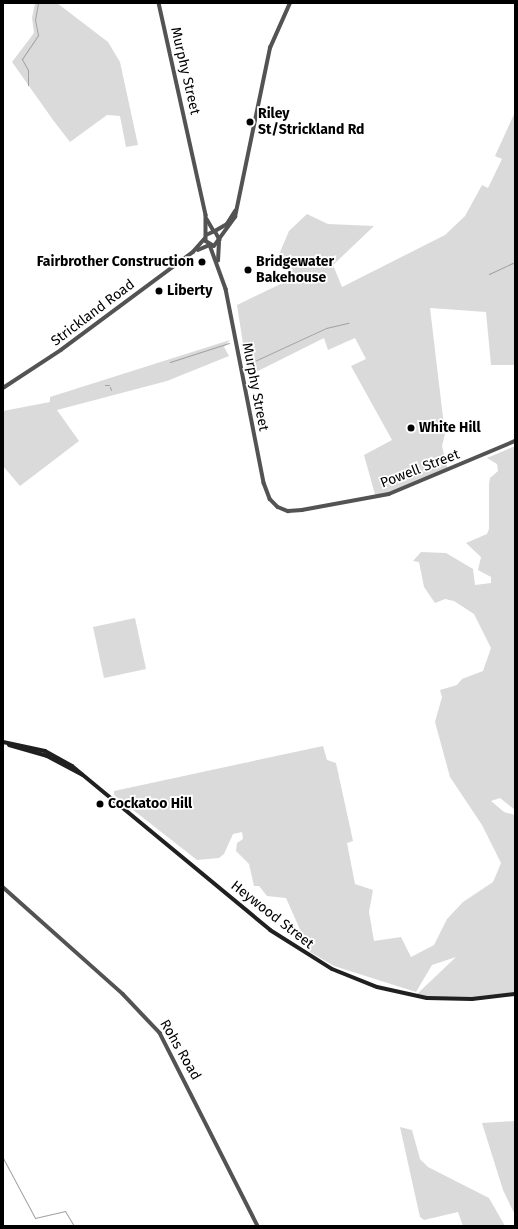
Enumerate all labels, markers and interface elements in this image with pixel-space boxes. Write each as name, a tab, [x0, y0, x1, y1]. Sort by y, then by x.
street label: Murphy Street	[167, 26, 203, 116]
place label: Riley St/Strickland Rd	[258, 106, 364, 138]
marker: Riley St/Strickland Rd	[245, 117, 255, 127]
place label: Fairbrother Construction	[37, 254, 194, 270]
place label: Bridgewater Bakehouse	[256, 254, 334, 286]
marker: Fairbrother Construction	[197, 257, 207, 267]
marker: Bridgewater Bakehouse	[243, 265, 253, 275]
street label: Strickland Road	[48, 276, 138, 350]
place label: Liberty	[167, 283, 212, 299]
marker: Liberty	[154, 286, 164, 296]
street label: Murphy Street	[238, 341, 272, 433]
place label: White Hill	[419, 420, 481, 436]
marker: White Hill	[406, 423, 416, 433]
street label: Powell Street	[378, 446, 462, 492]
place label: Cockatoo Hill	[108, 796, 192, 812]
marker: Cockatoo Hill	[95, 799, 105, 809]
street label: Heywood Street	[227, 877, 317, 953]
street label: Rohs Road	[156, 1017, 204, 1083]

